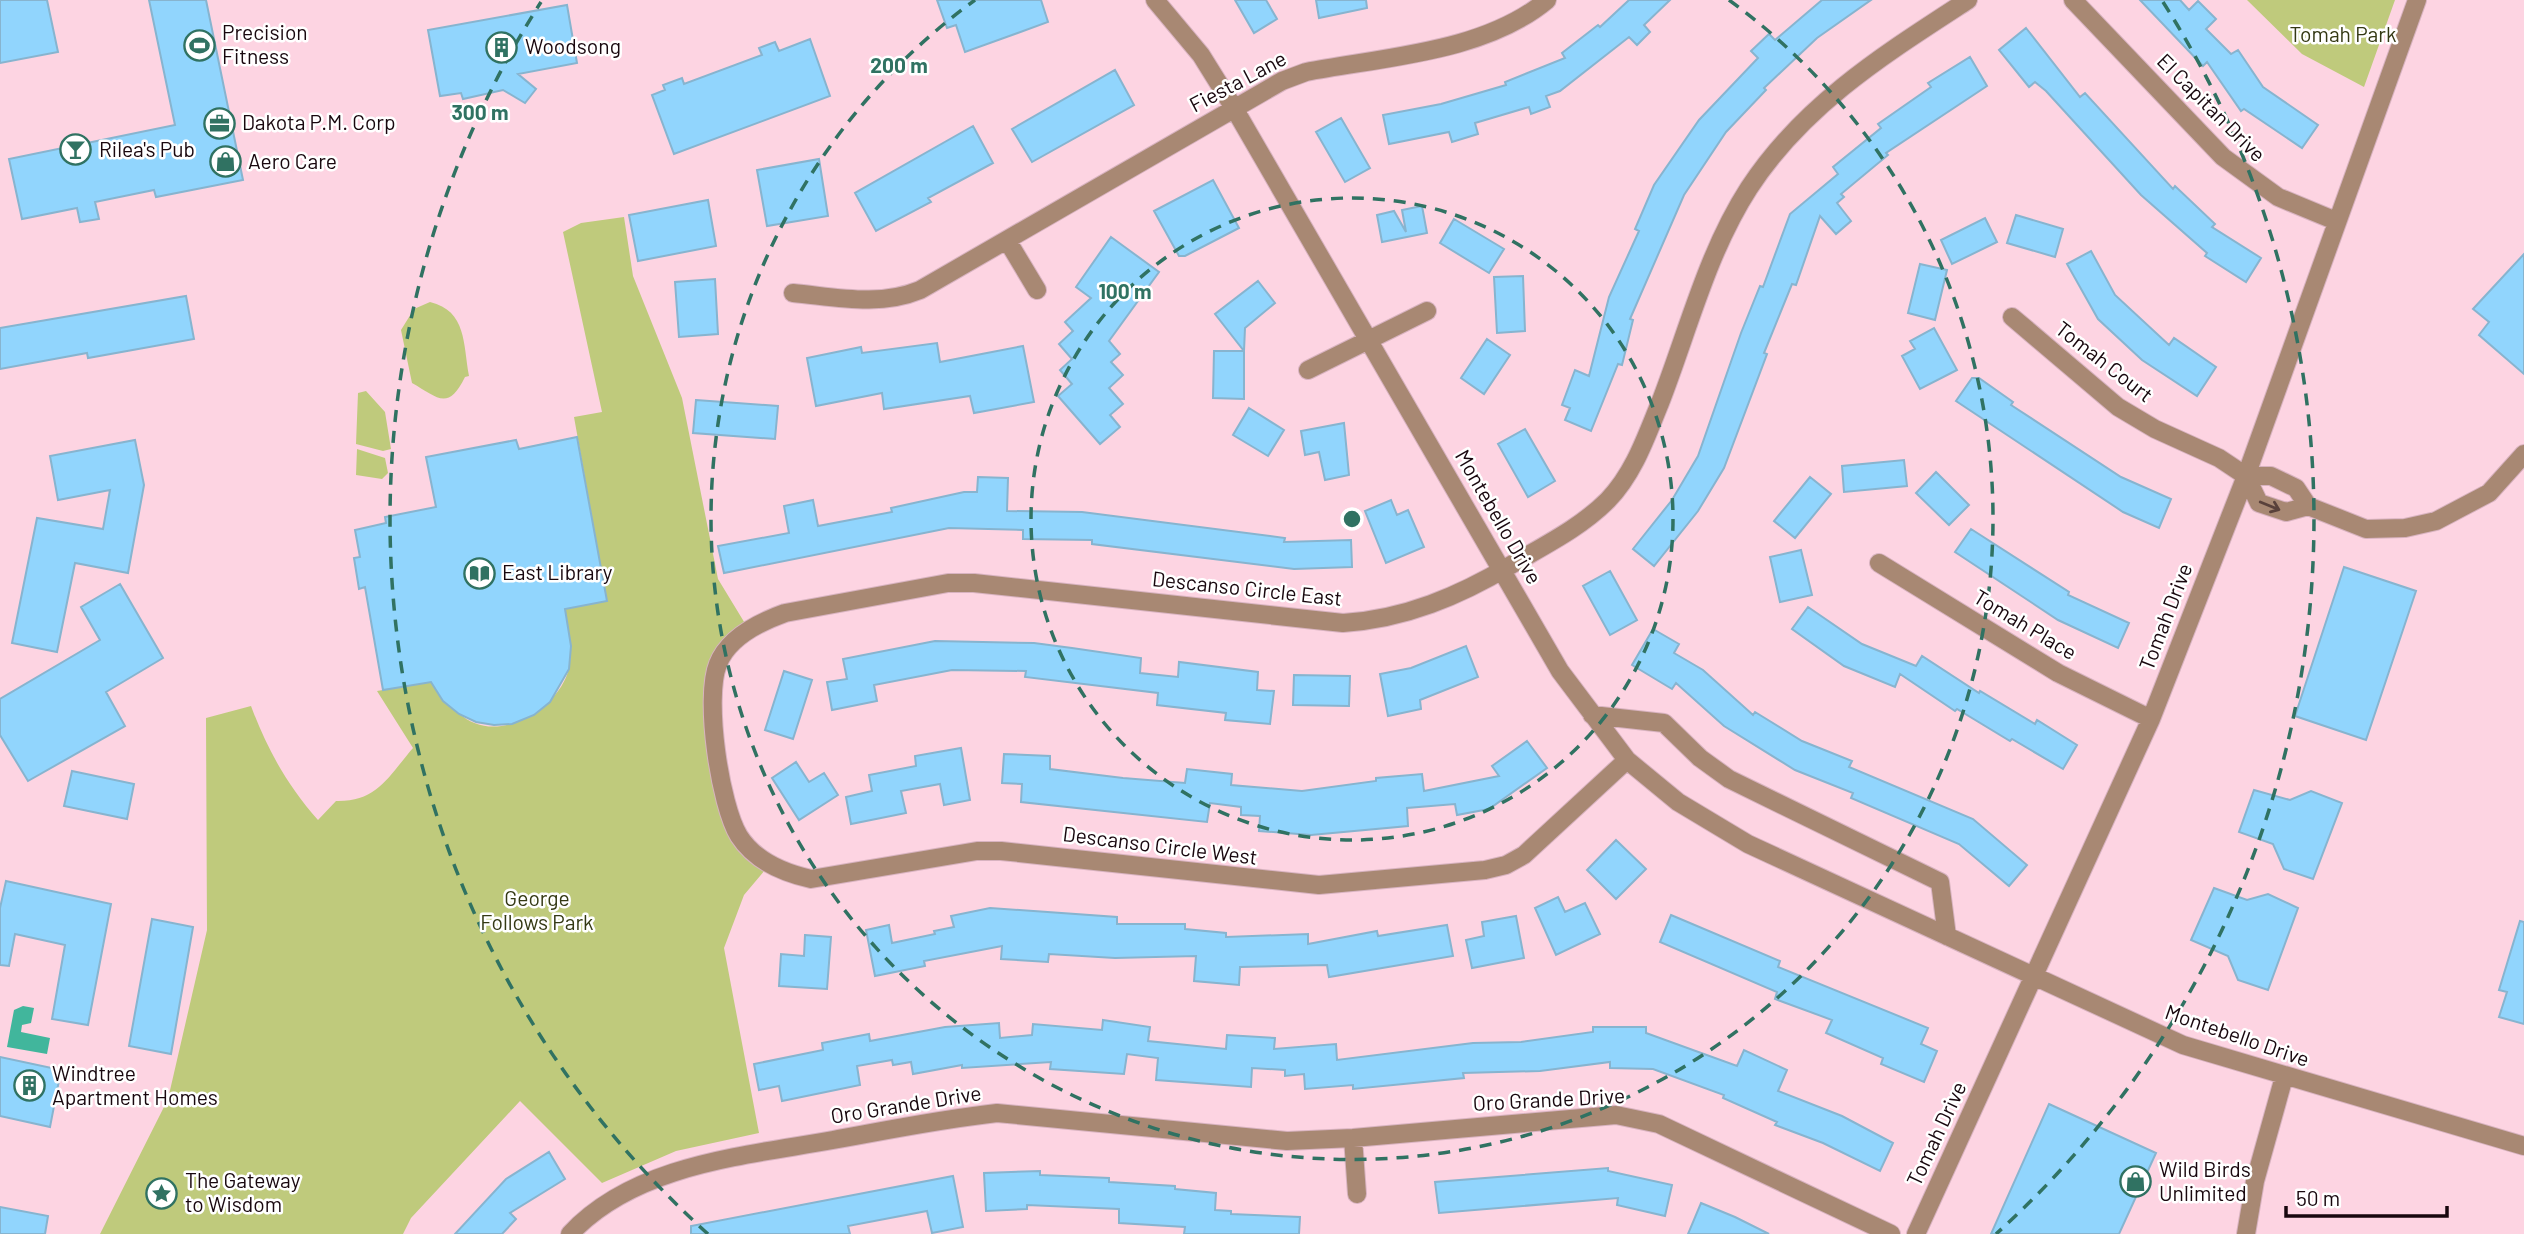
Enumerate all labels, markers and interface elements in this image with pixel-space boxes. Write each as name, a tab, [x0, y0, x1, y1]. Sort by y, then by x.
place label: Precision Fitness	[222, 19, 308, 68]
park label: Tomah Park	[2290, 21, 2396, 46]
sports icon: Precision Fitness	[182, 28, 216, 62]
building icon: Woodsong	[485, 30, 519, 64]
place label: Woodsong	[525, 33, 621, 58]
street label: Fiesta Lane	[1185, 45, 1290, 117]
street label: El Capitan Drive	[2153, 48, 2271, 166]
text: 200 m	[870, 52, 928, 77]
text: 300 m	[451, 99, 509, 124]
office icon: Dakota P.M. Corp	[202, 106, 236, 140]
place label: Dakota P.M. Corp	[242, 109, 396, 134]
bar icon: Rilea's Pub	[59, 133, 93, 167]
place label: Rilea's Pub	[99, 136, 195, 161]
shop icon: Aero Care	[208, 145, 242, 179]
place label: Aero Care	[248, 148, 337, 173]
text: 100 m	[1098, 278, 1152, 303]
street label: Tomah Court	[2051, 315, 2159, 407]
street label: Montebello Drive	[1451, 445, 1548, 588]
one-way arrow	[2259, 500, 2280, 513]
centre of rings	[1340, 507, 1364, 531]
library icon: East Library	[462, 556, 496, 590]
place label: East Library	[502, 559, 613, 584]
street label: Tomah Drive	[2133, 560, 2196, 673]
street label: Descanso Circle East	[1151, 565, 1343, 610]
street label: Tomah Place	[1970, 583, 2082, 664]
street label: Descanso Circle West	[1062, 820, 1259, 869]
park label: George Follows Park	[480, 885, 594, 934]
street label: Montebello Drive	[2162, 998, 2313, 1071]
place label: Windtree Apartment Homes	[52, 1060, 218, 1109]
building icon: Windtree Apartment Homes	[12, 1069, 46, 1103]
street label: Tomah Drive	[1901, 1077, 1971, 1190]
street label: Oro Grande Drive	[829, 1079, 983, 1128]
street label: Oro Grande Drive	[1472, 1082, 1626, 1115]
place label: Wild Birds Unlimited	[2159, 1156, 2251, 1205]
shop icon: Wild Birds Unlimited	[2119, 1165, 2153, 1199]
place label: The Gateway to Wisdom	[185, 1167, 301, 1216]
scale bar	[2286, 1174, 2447, 1218]
place icon: The Gateway to Wisdom	[145, 1176, 179, 1210]
text: 50 m	[2296, 1185, 2340, 1210]

